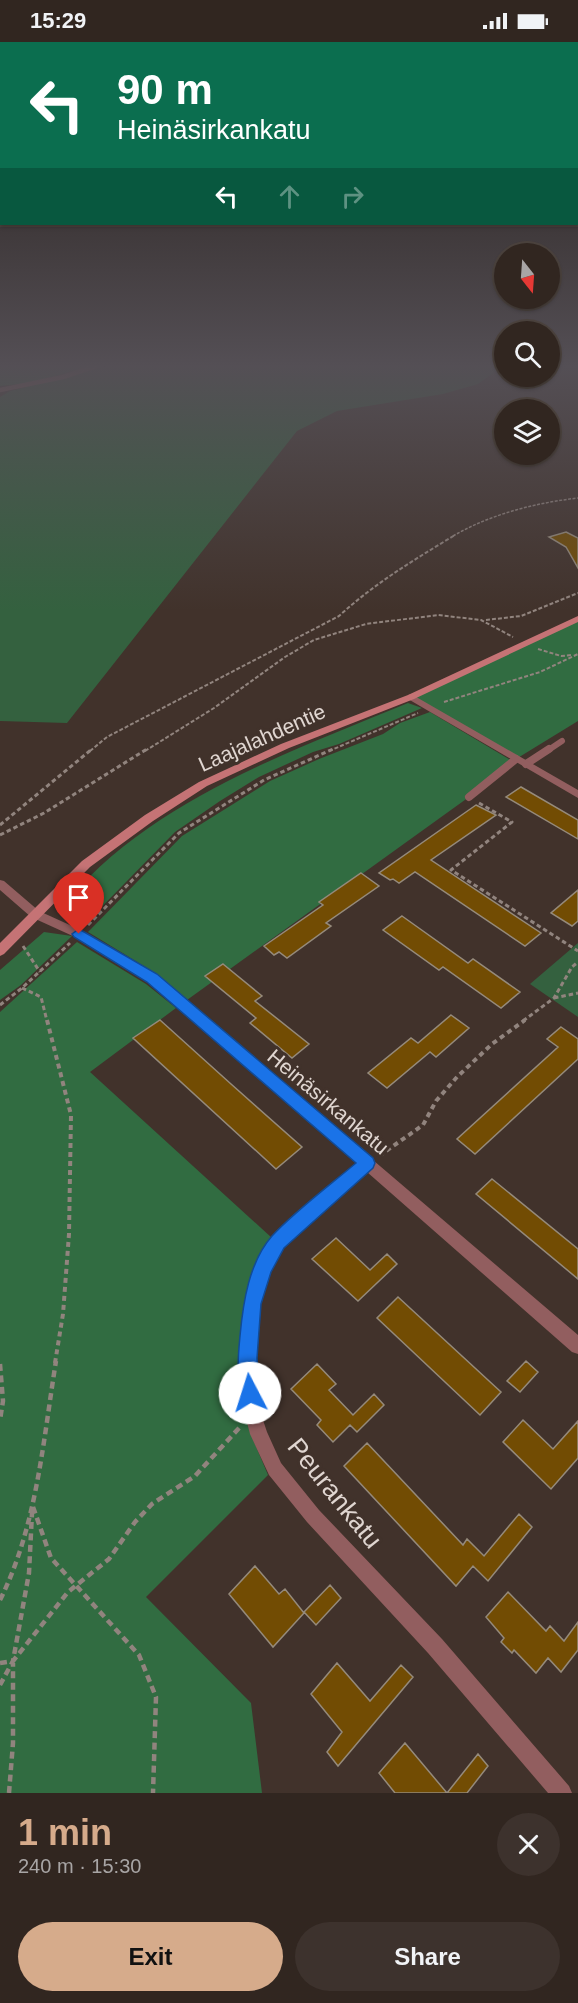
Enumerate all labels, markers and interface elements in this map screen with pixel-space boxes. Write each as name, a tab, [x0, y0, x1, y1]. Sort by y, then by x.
text: 15:29	[30, 8, 86, 33]
icon: left	[18, 66, 96, 144]
text: 90 m	[117, 66, 213, 113]
text: Heinäsirkankatu	[117, 115, 311, 145]
icon: left	[210, 180, 243, 213]
icon: ahead	[273, 180, 306, 213]
icon: right	[336, 180, 369, 213]
north arrow	[494, 243, 560, 309]
map controls	[494, 243, 560, 465]
button: search	[494, 321, 560, 387]
button: layers	[494, 399, 560, 465]
street label: Laajalahdentie	[195, 699, 329, 776]
pin	[53, 872, 104, 934]
icon: arrive	[62, 881, 95, 914]
street label: Heinäsirkankatu	[263, 1044, 393, 1159]
position arrow	[218, 1361, 282, 1425]
street label: Peurankatu	[281, 1432, 389, 1554]
text: 1 min	[18, 1812, 112, 1853]
button: close	[497, 1813, 560, 1876]
text: 240 m · 15:30	[18, 1855, 141, 1877]
button: Exit	[18, 1922, 283, 1991]
button: Share	[295, 1922, 560, 1991]

